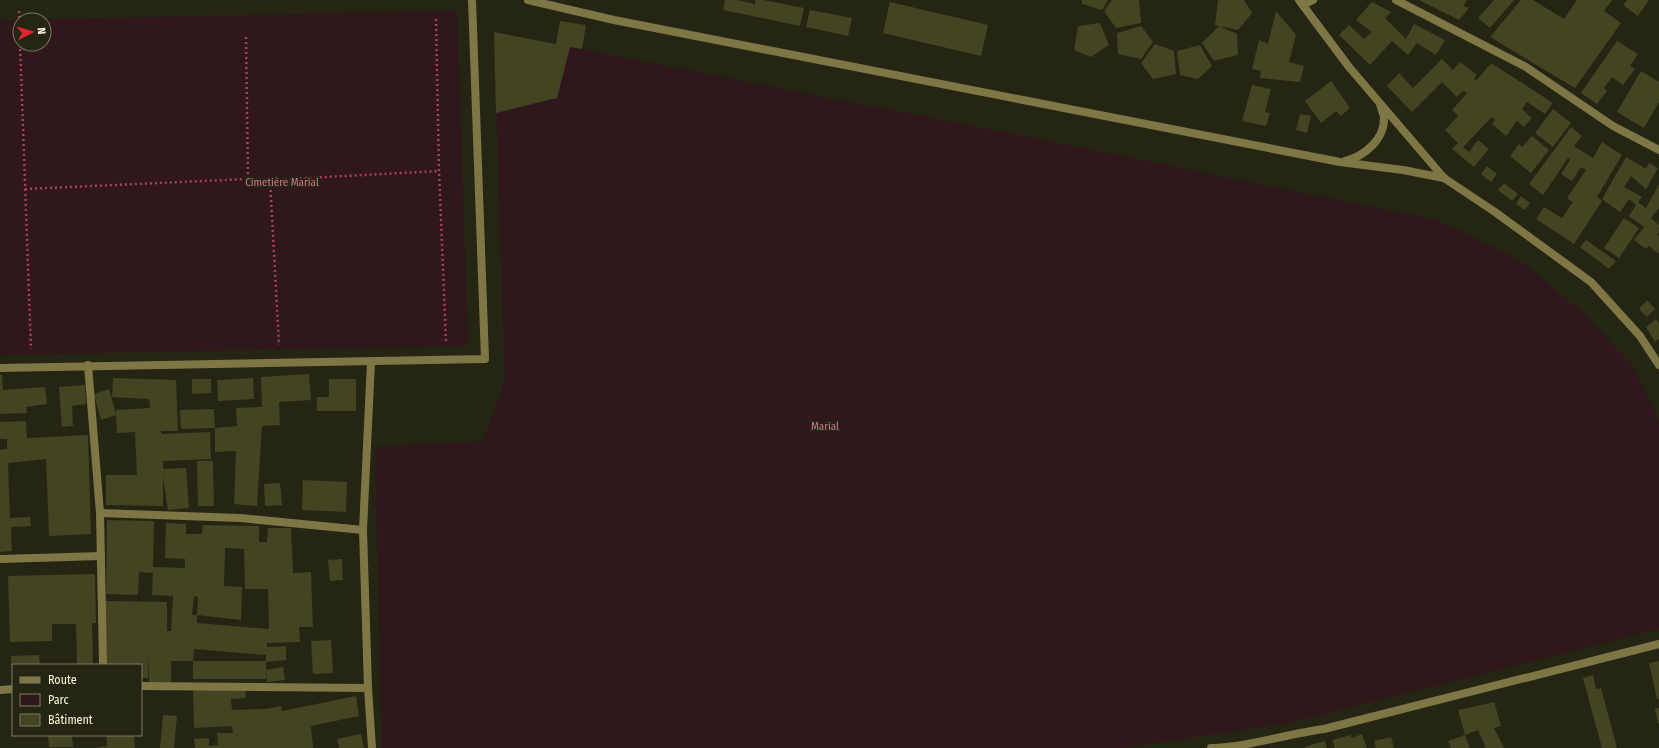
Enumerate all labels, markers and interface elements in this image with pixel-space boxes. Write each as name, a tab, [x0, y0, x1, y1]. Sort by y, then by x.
north arrow	[12, 12, 52, 52]
text: N	[35, 27, 48, 35]
park label: Cimetière Marial	[245, 176, 319, 189]
park label: Marial	[811, 420, 839, 433]
legend	[12, 664, 142, 736]
text: Route	[48, 673, 77, 687]
text: Parc	[48, 693, 69, 707]
text: Bâtiment	[48, 713, 93, 727]

